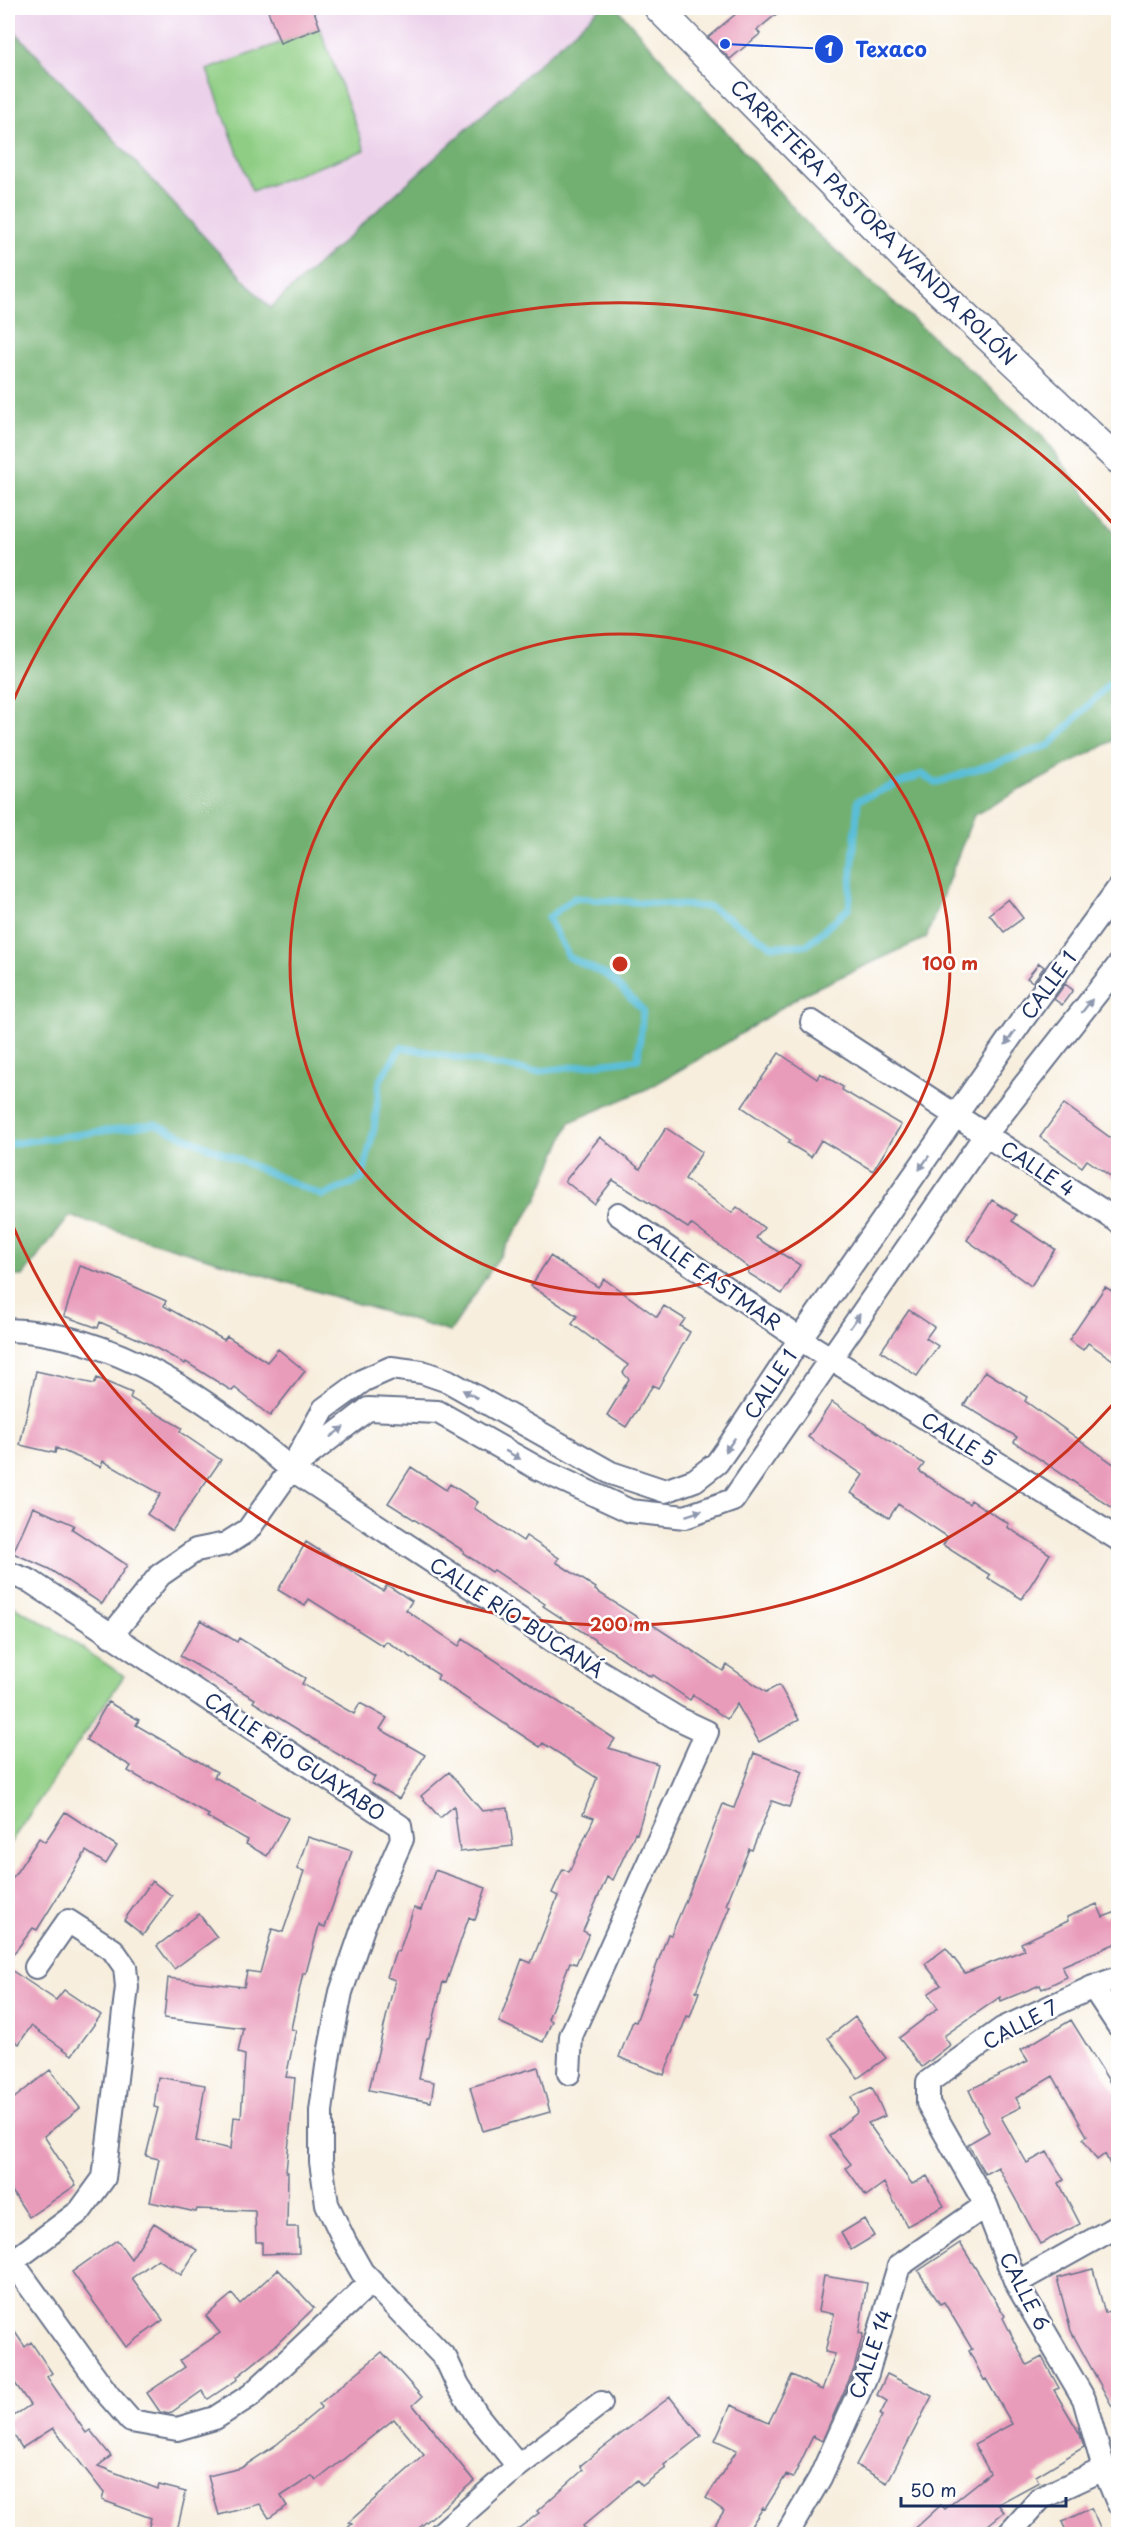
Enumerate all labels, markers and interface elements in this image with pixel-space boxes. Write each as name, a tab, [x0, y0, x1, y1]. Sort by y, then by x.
callout: Texaco	[814, 30, 939, 69]
text: Texaco	[855, 32, 927, 64]
text: 1	[825, 35, 834, 62]
street label: CARRETERA PASTORA WANDA ROLÓN	[724, 72, 1024, 372]
street label: CALLE 1	[1013, 945, 1083, 1025]
text: 100 m	[922, 949, 978, 976]
centre of rings	[610, 954, 630, 974]
one-way arrow	[1081, 998, 1094, 1014]
one-way arrow	[1004, 1030, 1016, 1046]
street label: CALLE 4	[995, 1133, 1081, 1203]
one-way arrow	[918, 1155, 930, 1171]
street label: CALLE EASTMAR	[630, 1215, 788, 1337]
one-way arrow	[849, 1313, 861, 1329]
street label: CALLE 1	[736, 1343, 804, 1425]
one-way arrow	[461, 1389, 478, 1399]
street label: CALLE 5	[916, 1404, 1002, 1474]
one-way arrow	[328, 1426, 344, 1438]
one-way arrow	[724, 1436, 736, 1452]
one-way arrow	[505, 1449, 521, 1460]
one-way arrow	[685, 1508, 703, 1518]
street label: CALLE RÍO BUCANÁ	[424, 1549, 610, 1685]
text: 200 m	[590, 1610, 650, 1637]
street label: CALLE RÍO GUAYABO	[199, 1684, 391, 1828]
street label: CALLE 7	[977, 1992, 1063, 2056]
street label: CALLE 6	[992, 2247, 1058, 2335]
street label: CALLE 14	[841, 2305, 899, 2403]
scale bar	[901, 2470, 1066, 2508]
text: 50 m	[910, 2476, 957, 2503]

